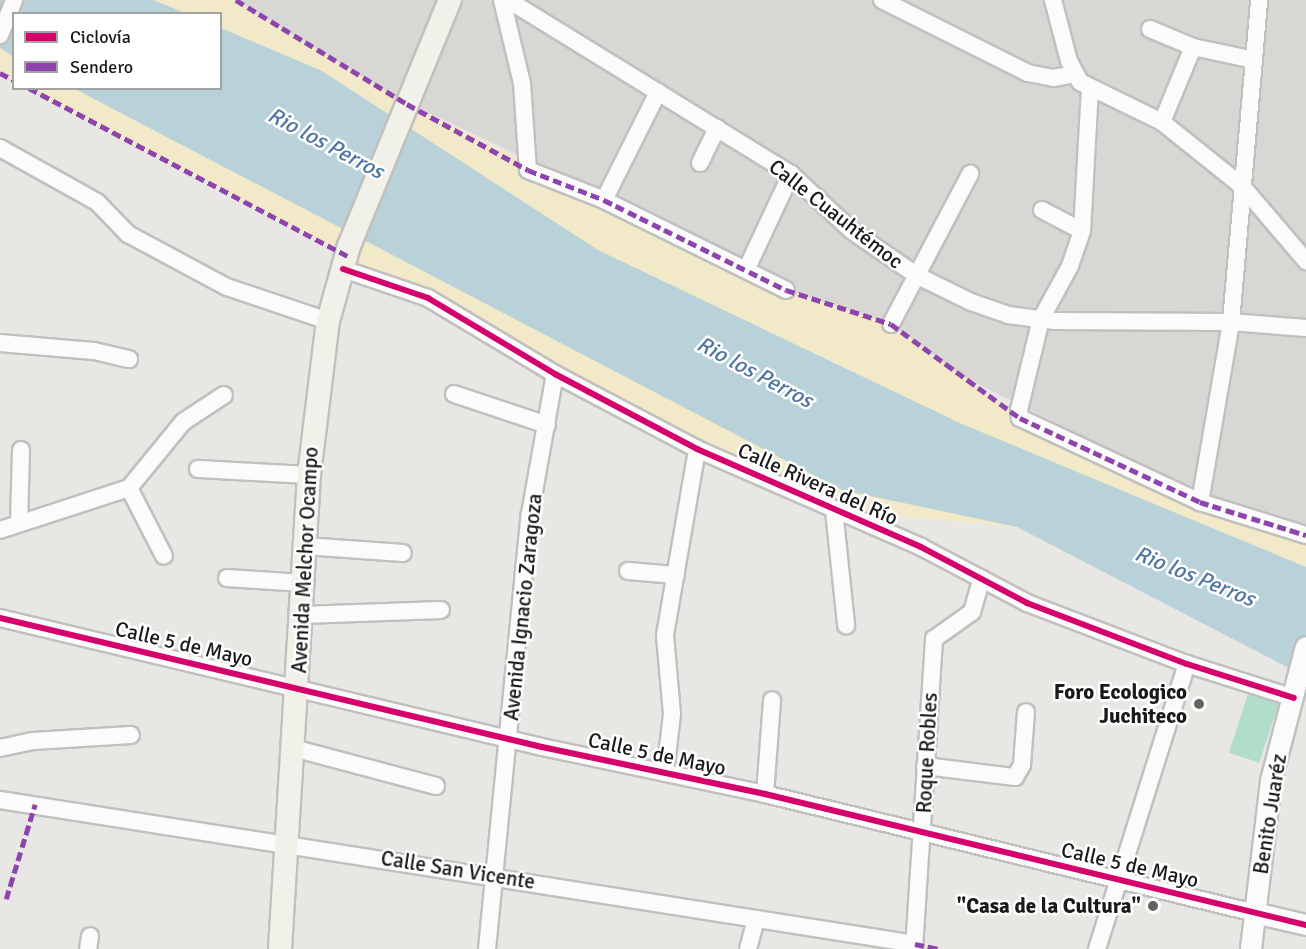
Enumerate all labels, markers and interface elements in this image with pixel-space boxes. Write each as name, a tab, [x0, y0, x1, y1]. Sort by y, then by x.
legend	[12, 12, 222, 90]
text: Ciclovía	[70, 26, 131, 48]
text: Sendero	[70, 56, 133, 78]
water label: Rio los Perros	[264, 101, 388, 185]
street label: Calle Cuauhtémoc	[764, 154, 908, 274]
water label: Rio los Perros	[693, 330, 817, 414]
street label: Calle Rivera del Río	[734, 437, 902, 531]
street label: Avenida Melchor Ocampo	[286, 446, 324, 674]
street label: Avenida Ignacio Zaragoza	[499, 492, 547, 722]
water label: Rio los Perros	[1131, 540, 1259, 612]
street label: Calle 5 de Mayo	[113, 616, 255, 672]
place label: Foro Ecologico Juchiteco	[1054, 679, 1187, 729]
street label: Roque Robles	[911, 692, 943, 814]
marker: Foro Ecologico Juchiteco	[1192, 697, 1206, 711]
street label: Calle 5 de Mayo	[586, 727, 728, 781]
street label: Benito Juaréz	[1248, 752, 1292, 876]
street label: Calle 5 de Mayo	[1059, 837, 1201, 893]
street label: Calle San Vicente	[379, 845, 537, 895]
place label: "Casa de la Cultura"	[957, 893, 1141, 919]
marker: "Casa de la Cultura"	[1146, 899, 1160, 913]

